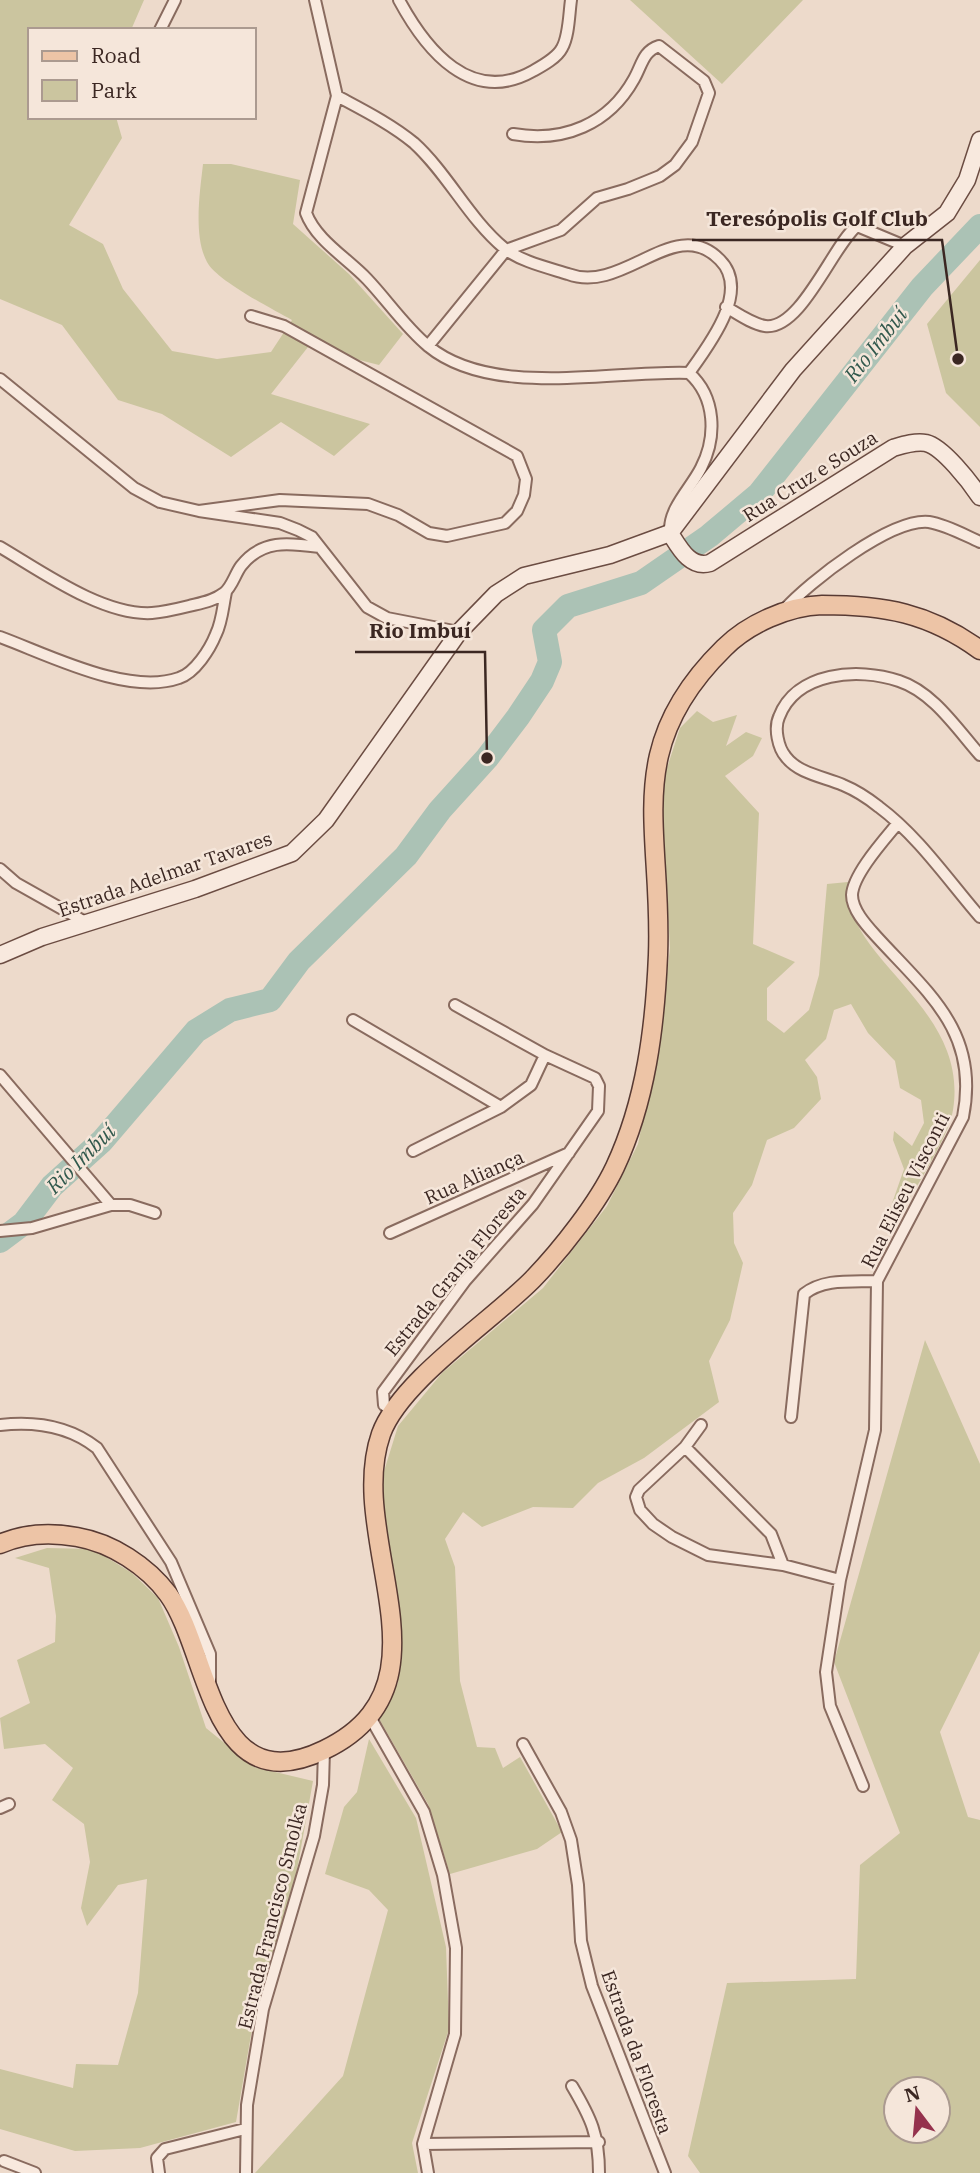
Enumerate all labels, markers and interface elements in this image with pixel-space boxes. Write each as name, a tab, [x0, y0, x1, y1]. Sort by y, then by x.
legend	[28, 28, 256, 119]
text: Road	[91, 41, 141, 69]
text: Park	[91, 76, 138, 104]
callout: Teresópolis Golf Club	[692, 198, 942, 240]
text: Teresópolis Golf Club	[706, 204, 928, 232]
water label: Rio Imbuí	[837, 300, 914, 388]
street label: Rua Cruz e Souza	[738, 425, 882, 527]
callout: Rio Imbuí	[355, 610, 485, 652]
text: Rio Imbuí	[369, 616, 471, 644]
street label: Estrada Adelmar Tavares	[55, 826, 275, 922]
street label: Rua Eliseu Visconti	[855, 1108, 955, 1272]
water label: Rio Imbuí	[39, 1116, 122, 1200]
street label: Rua Aliança	[421, 1144, 527, 1210]
street label: Estrada Granja Floresta	[379, 1181, 531, 1361]
street label: Estrada Francisco Smolka	[232, 1800, 312, 2032]
street label: Estrada da Floresta	[596, 1967, 678, 2137]
north arrow	[882, 2075, 952, 2145]
text: N	[902, 2080, 923, 2107]

